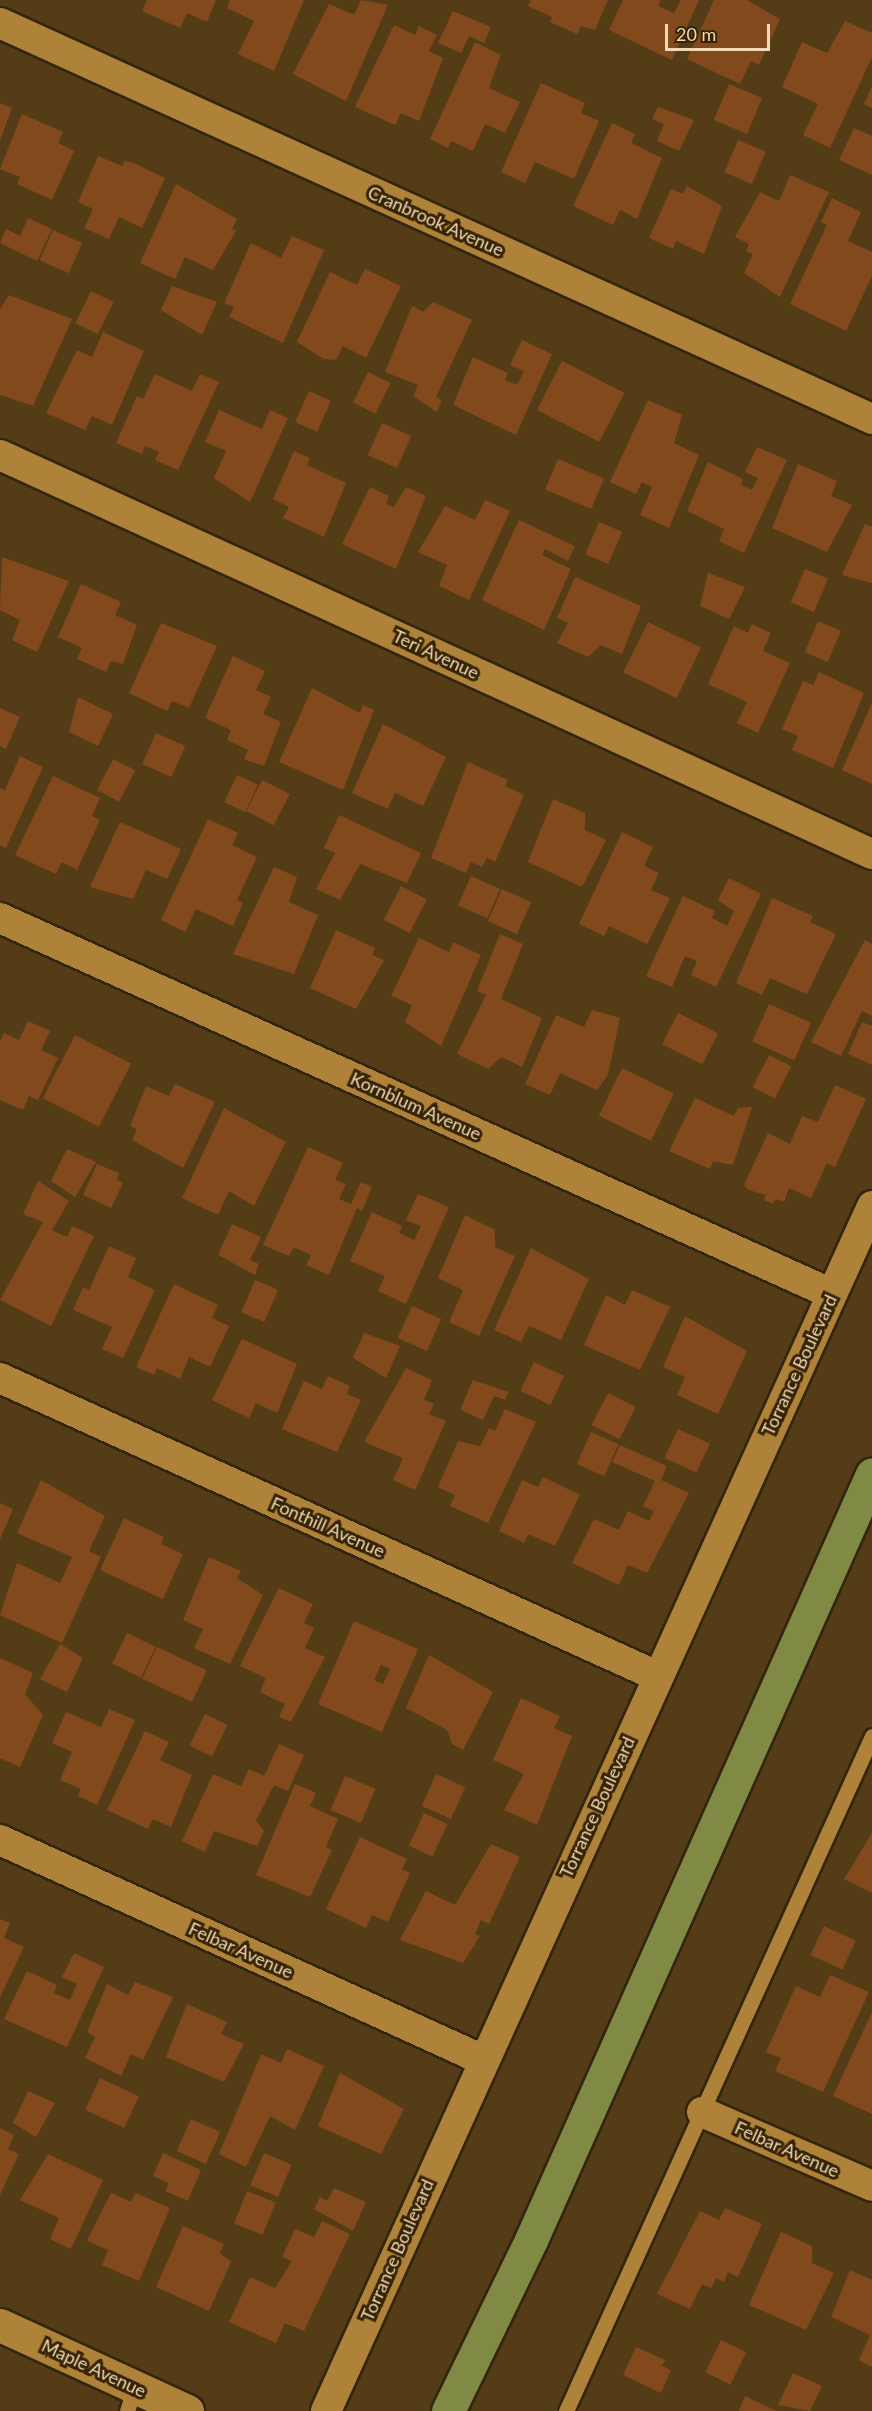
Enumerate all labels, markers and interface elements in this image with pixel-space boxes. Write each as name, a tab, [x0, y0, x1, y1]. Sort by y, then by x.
scale bar	[668, 12, 773, 50]
text: 20 m	[676, 23, 716, 45]
street label: Cranbrook Avenue	[364, 181, 508, 261]
street label: Teri Avenue	[389, 625, 483, 683]
street label: Kornblum Avenue	[347, 1067, 485, 1145]
street label: Torrance Boulevard	[757, 1291, 841, 1439]
street label: Fonthill Avenue	[267, 1492, 389, 1562]
street label: Torrance Boulevard	[555, 1733, 639, 1881]
street label: Felbar Avenue	[185, 1917, 297, 1983]
street label: Felbar Avenue	[731, 2116, 843, 2182]
street label: Torrance Boulevard	[356, 2176, 438, 2324]
street label: Maple Avenue	[38, 2334, 150, 2402]

